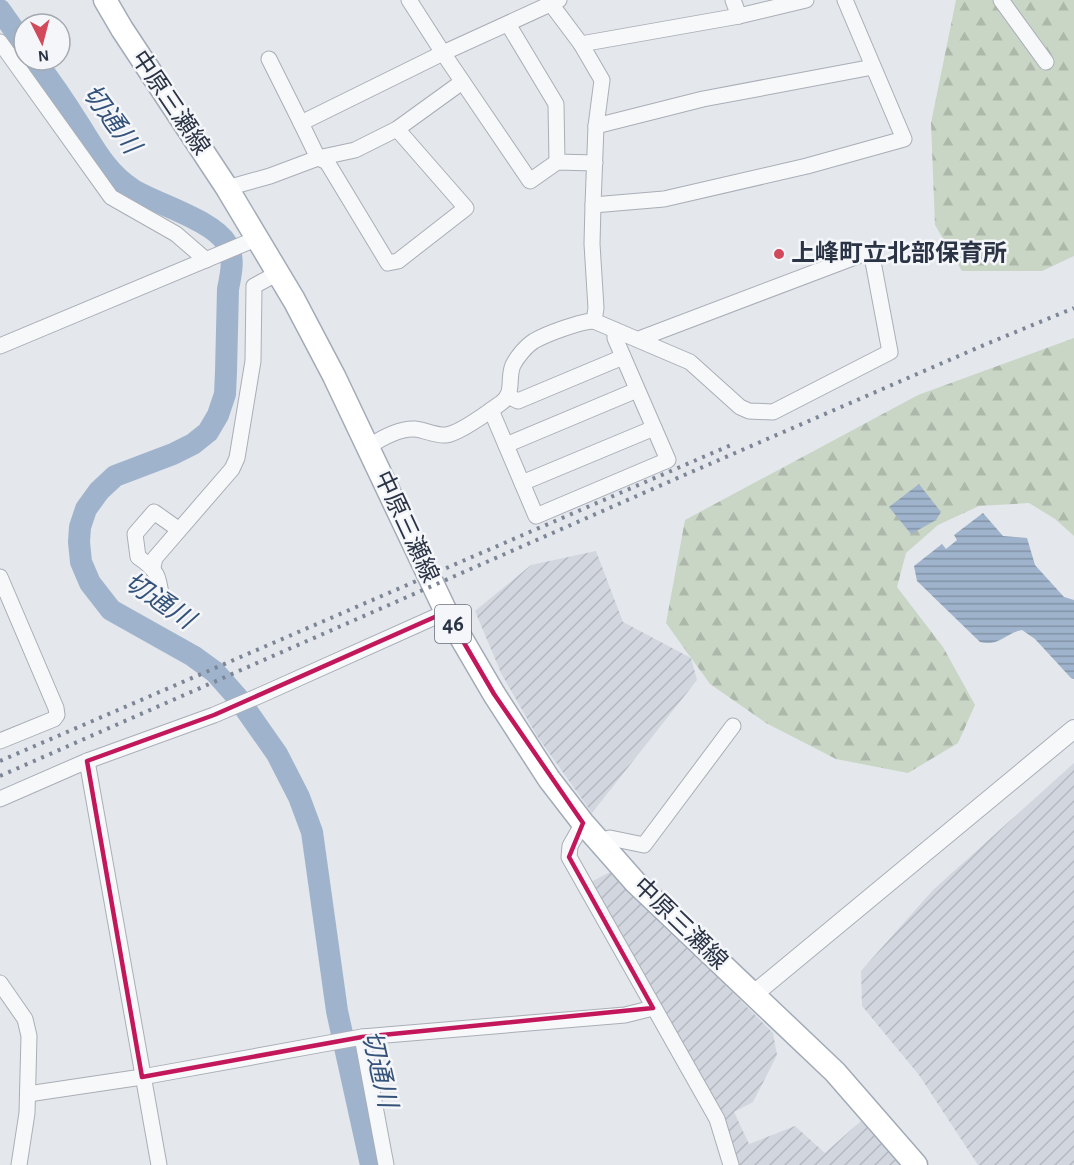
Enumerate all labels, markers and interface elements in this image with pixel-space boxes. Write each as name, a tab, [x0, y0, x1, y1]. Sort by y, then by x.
north arrow	[12, 12, 72, 72]
street label: 中原三瀬線	[126, 45, 215, 159]
text: N	[37, 47, 50, 64]
water label: 切通川	[78, 79, 147, 161]
place label: 上峰町立北部保育所	[791, 240, 1007, 266]
marker: 上峰町立北部保育所	[772, 247, 786, 261]
street label: 中原三瀬線	[370, 467, 444, 586]
water label: 切通川	[119, 568, 202, 635]
road number: 46	[435, 605, 471, 643]
street label: 中原三瀬線	[629, 872, 733, 974]
water label: 切通川	[358, 1028, 402, 1113]

